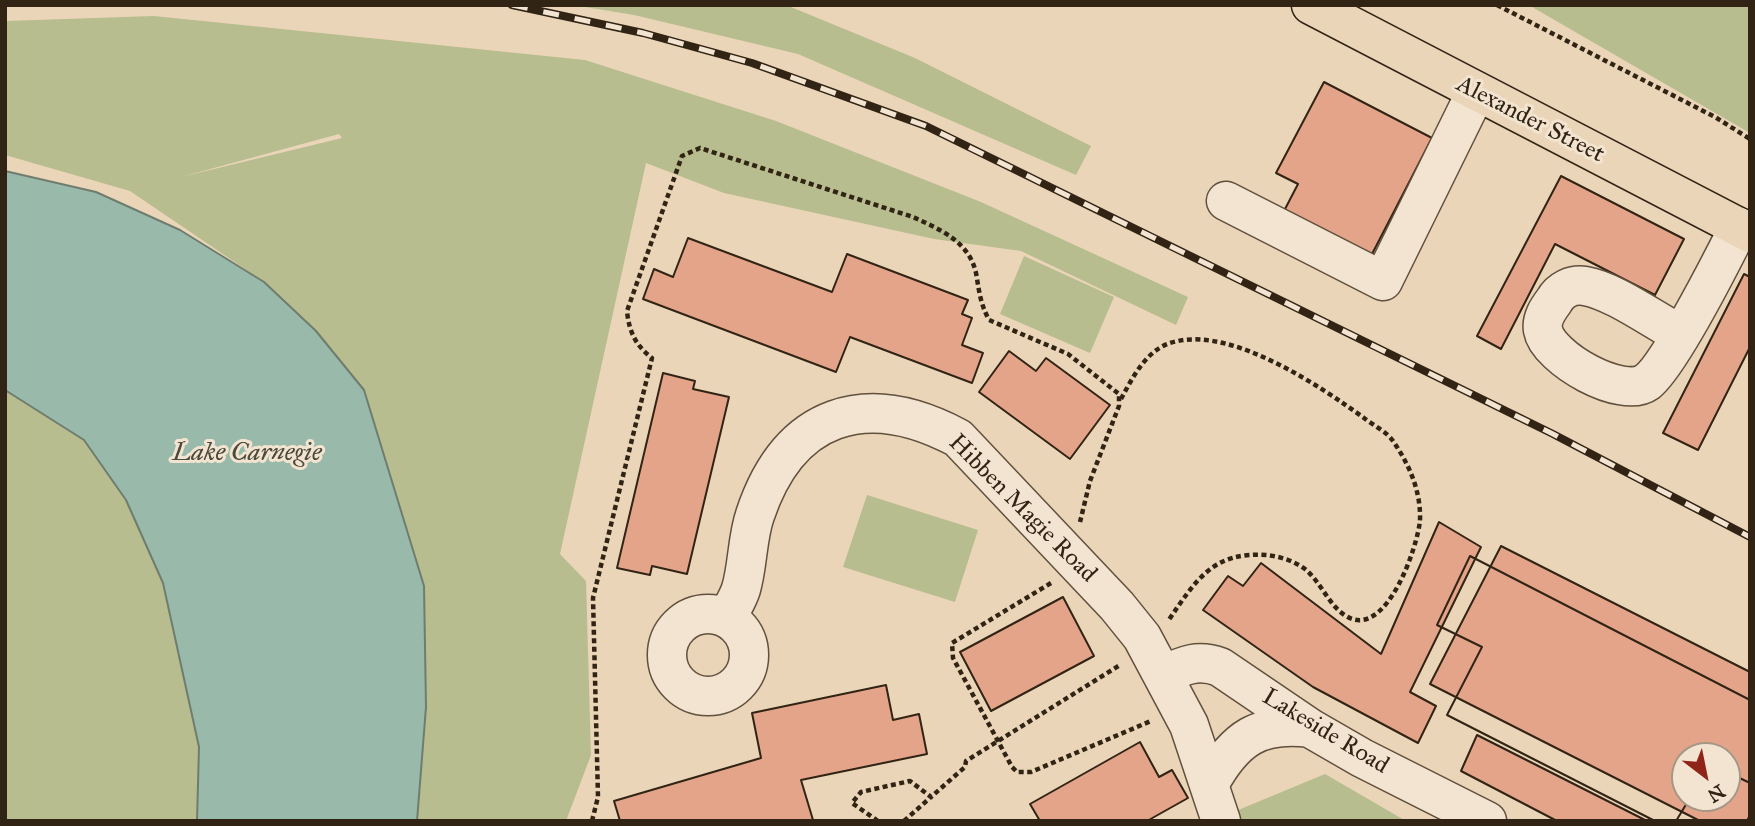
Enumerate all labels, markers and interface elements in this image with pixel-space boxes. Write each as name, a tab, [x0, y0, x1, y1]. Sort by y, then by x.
street label: Alexander Street	[1451, 70, 1609, 170]
street label: Hibben Magie Road	[942, 429, 1102, 589]
water label: Lake Carnegie	[172, 438, 322, 470]
street label: Lakeside Road	[1257, 683, 1393, 781]
north arrow	[1671, 742, 1741, 812]
text: N	[1703, 780, 1729, 808]

